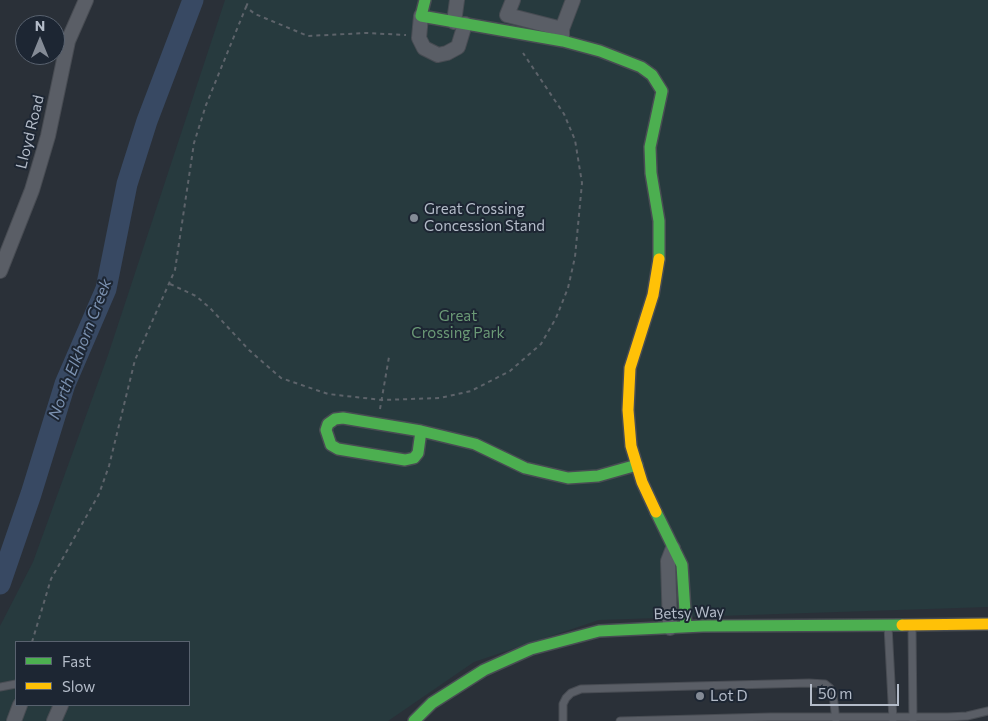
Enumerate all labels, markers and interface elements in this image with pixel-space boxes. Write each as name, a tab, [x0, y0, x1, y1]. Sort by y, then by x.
north arrow	[15, 15, 65, 65]
text: N	[35, 17, 45, 34]
street label: Lloyd Road	[12, 93, 48, 171]
place label: Great Crossing Concession Stand	[424, 200, 545, 235]
marker: Great Crossing Concession Stand	[408, 212, 420, 224]
water label: North Elkhorn Creek	[44, 276, 116, 422]
park label: Great Crossing Park	[411, 307, 505, 342]
street label: Betsy Way	[653, 603, 725, 623]
legend	[15, 641, 190, 706]
text: Fast	[62, 652, 91, 670]
scale bar	[813, 674, 902, 706]
text: Slow	[62, 677, 95, 695]
text: 50 m	[818, 684, 852, 702]
place label: Lot D	[710, 687, 748, 705]
marker: Lot D	[694, 690, 706, 702]

